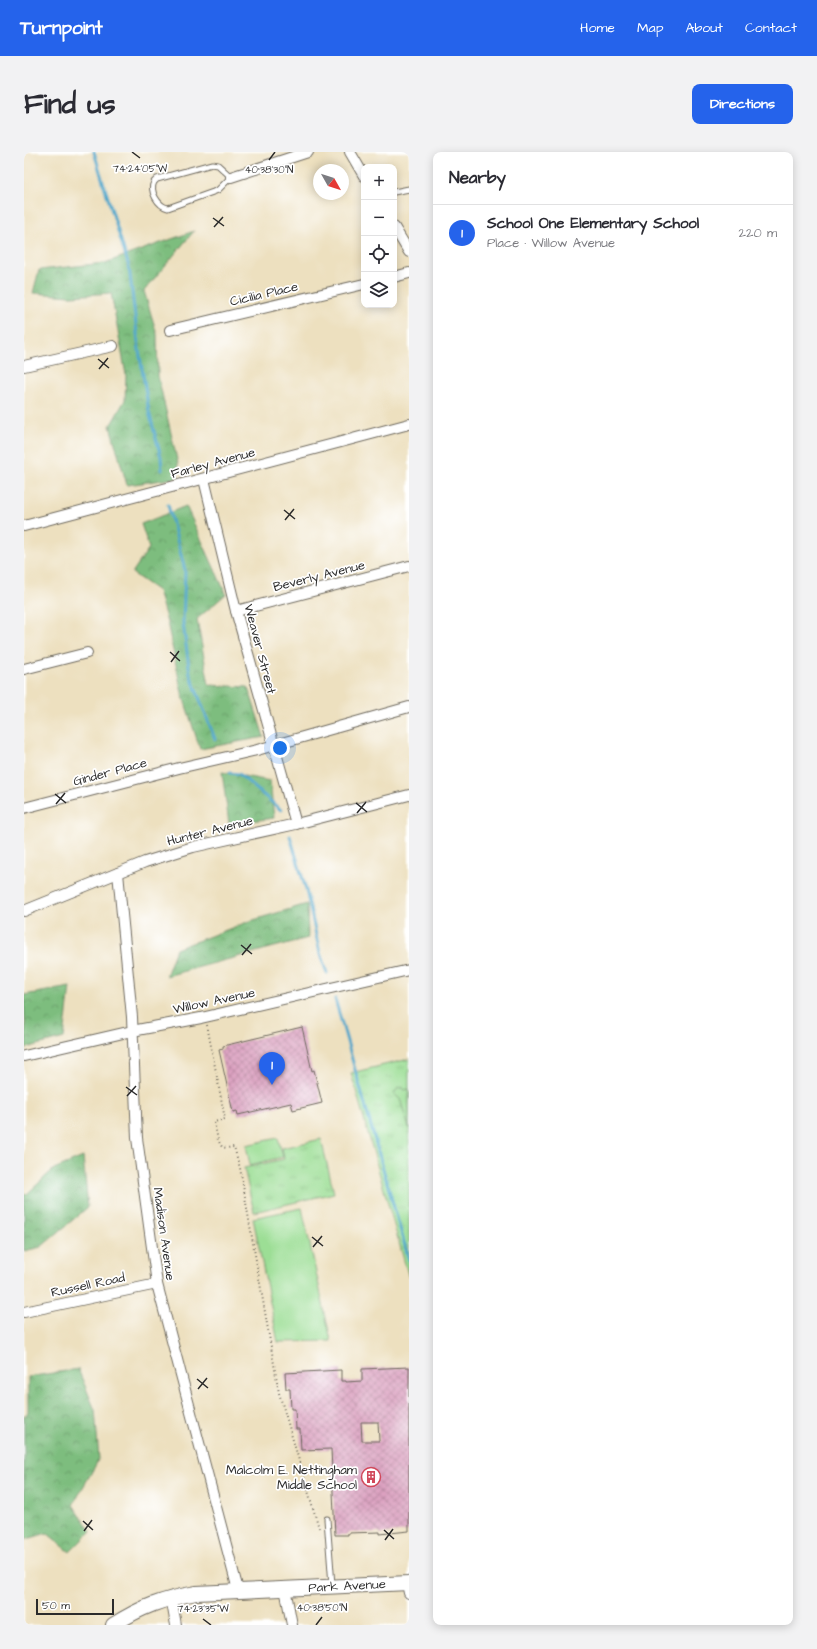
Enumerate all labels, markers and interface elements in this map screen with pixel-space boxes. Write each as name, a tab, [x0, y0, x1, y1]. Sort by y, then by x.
text: Turnpoint	[20, 15, 103, 42]
text: Home	[580, 18, 615, 38]
text: Map	[637, 18, 663, 38]
text: About	[685, 18, 723, 38]
text: Contact	[745, 18, 797, 38]
button: Directions	[692, 84, 793, 124]
text: Find us	[24, 85, 115, 124]
text: 74°24'05"W	[113, 162, 168, 176]
text: 40°38'30"N	[245, 163, 293, 177]
north arrow	[313, 164, 349, 200]
map controls	[361, 164, 397, 308]
button: +	[361, 164, 397, 200]
text: Nearby	[449, 166, 506, 190]
button: −	[361, 200, 397, 236]
text: School One Elementary School	[487, 213, 699, 234]
text: 1	[461, 224, 463, 242]
text: 220 m	[739, 224, 777, 242]
text: Place · Willow Avenue	[487, 234, 615, 252]
button: locate	[361, 236, 397, 272]
button: layers	[361, 272, 397, 308]
street label: Cicilia Place	[228, 277, 300, 311]
street label: Farley Avenue	[169, 443, 257, 484]
street label: Beverly Avenue	[271, 556, 367, 597]
street label: Weaver Street	[239, 602, 281, 697]
your location	[270, 738, 290, 758]
street label: Ginder Place	[71, 754, 149, 790]
street label: Hunter Avenue	[165, 812, 255, 850]
street label: Willow Avenue	[171, 984, 257, 1018]
pin: 1	[259, 1052, 285, 1085]
street label: Madison Avenue	[149, 1186, 179, 1282]
street label: Russell Road	[49, 1268, 127, 1302]
place label: Malcolm E. Nettingham Middle School	[226, 1461, 358, 1494]
building icon: Malcolm E. Nettingham Middle School	[360, 1466, 382, 1488]
street label: Park Avenue	[308, 1575, 386, 1597]
scale bar	[36, 1597, 114, 1616]
text: 50 m	[42, 1598, 70, 1613]
text: 40°38'50"N	[297, 1601, 347, 1615]
text: 74°23'35"W	[177, 1602, 229, 1616]

